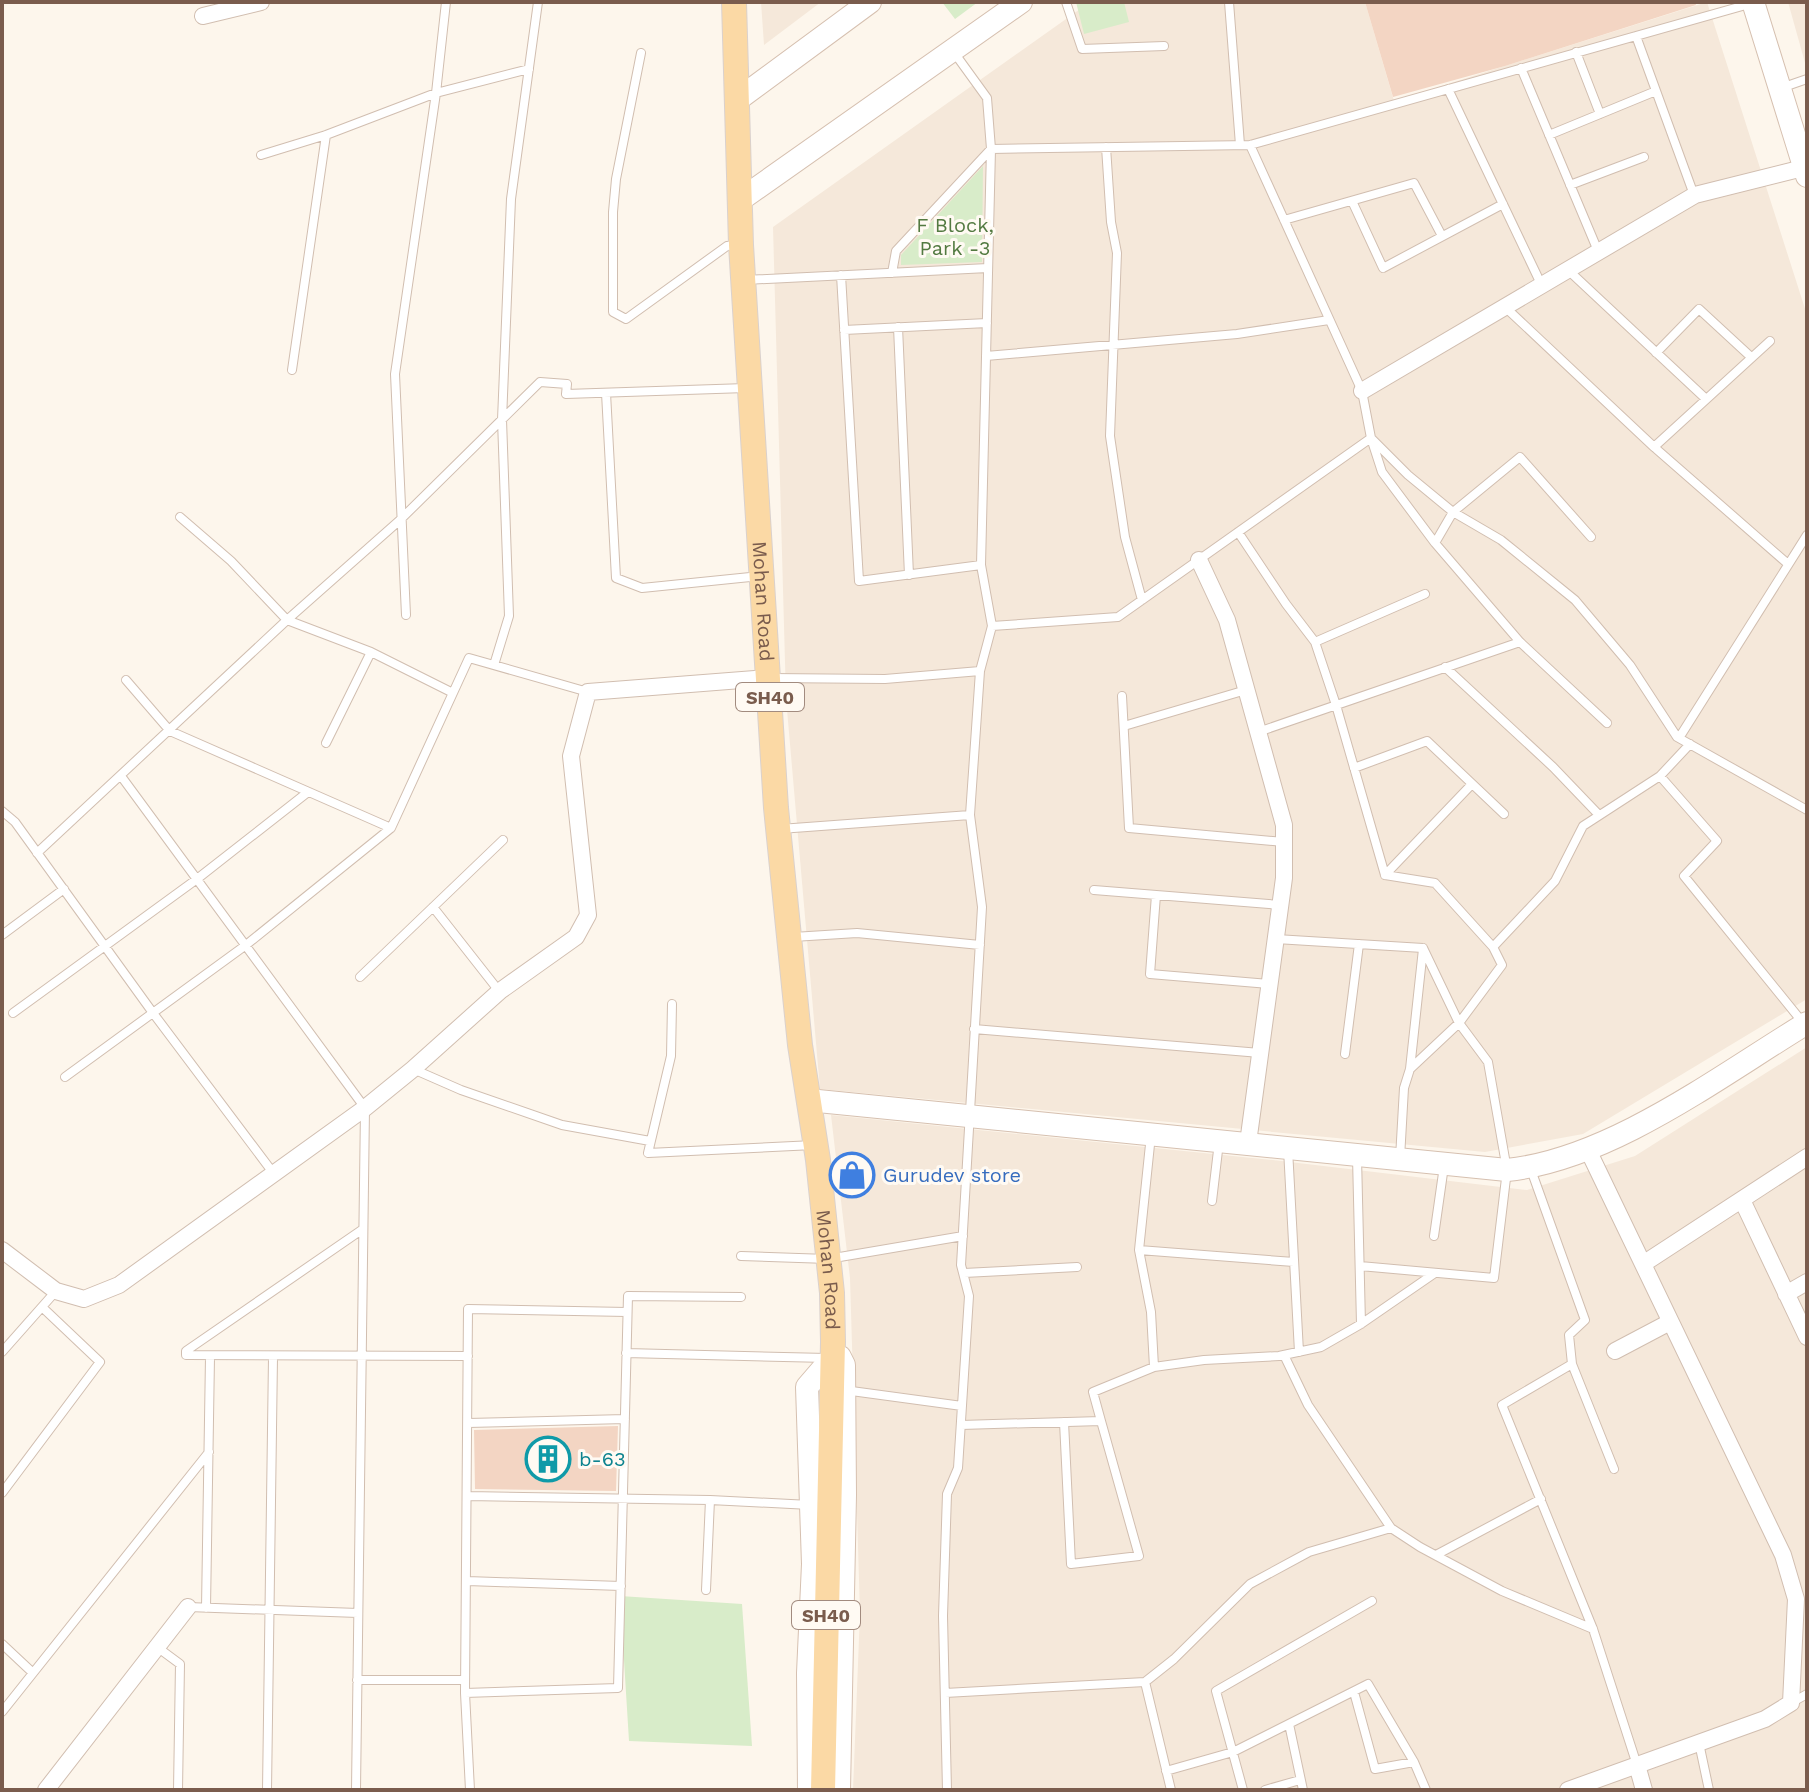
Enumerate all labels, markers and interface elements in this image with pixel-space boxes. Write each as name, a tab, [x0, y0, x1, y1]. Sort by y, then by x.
park label: F Block, Park -3	[916, 213, 994, 260]
street label: Mohan Road	[747, 540, 779, 662]
road number: SH40	[736, 683, 804, 711]
shop icon: Gurudev store	[828, 1151, 876, 1199]
place label: Gurudev store	[883, 1163, 1021, 1187]
street label: Mohan Road	[811, 1208, 845, 1330]
building icon: b-63	[524, 1435, 572, 1483]
place label: b-63	[579, 1447, 626, 1471]
road number: SH40	[792, 1601, 860, 1629]

